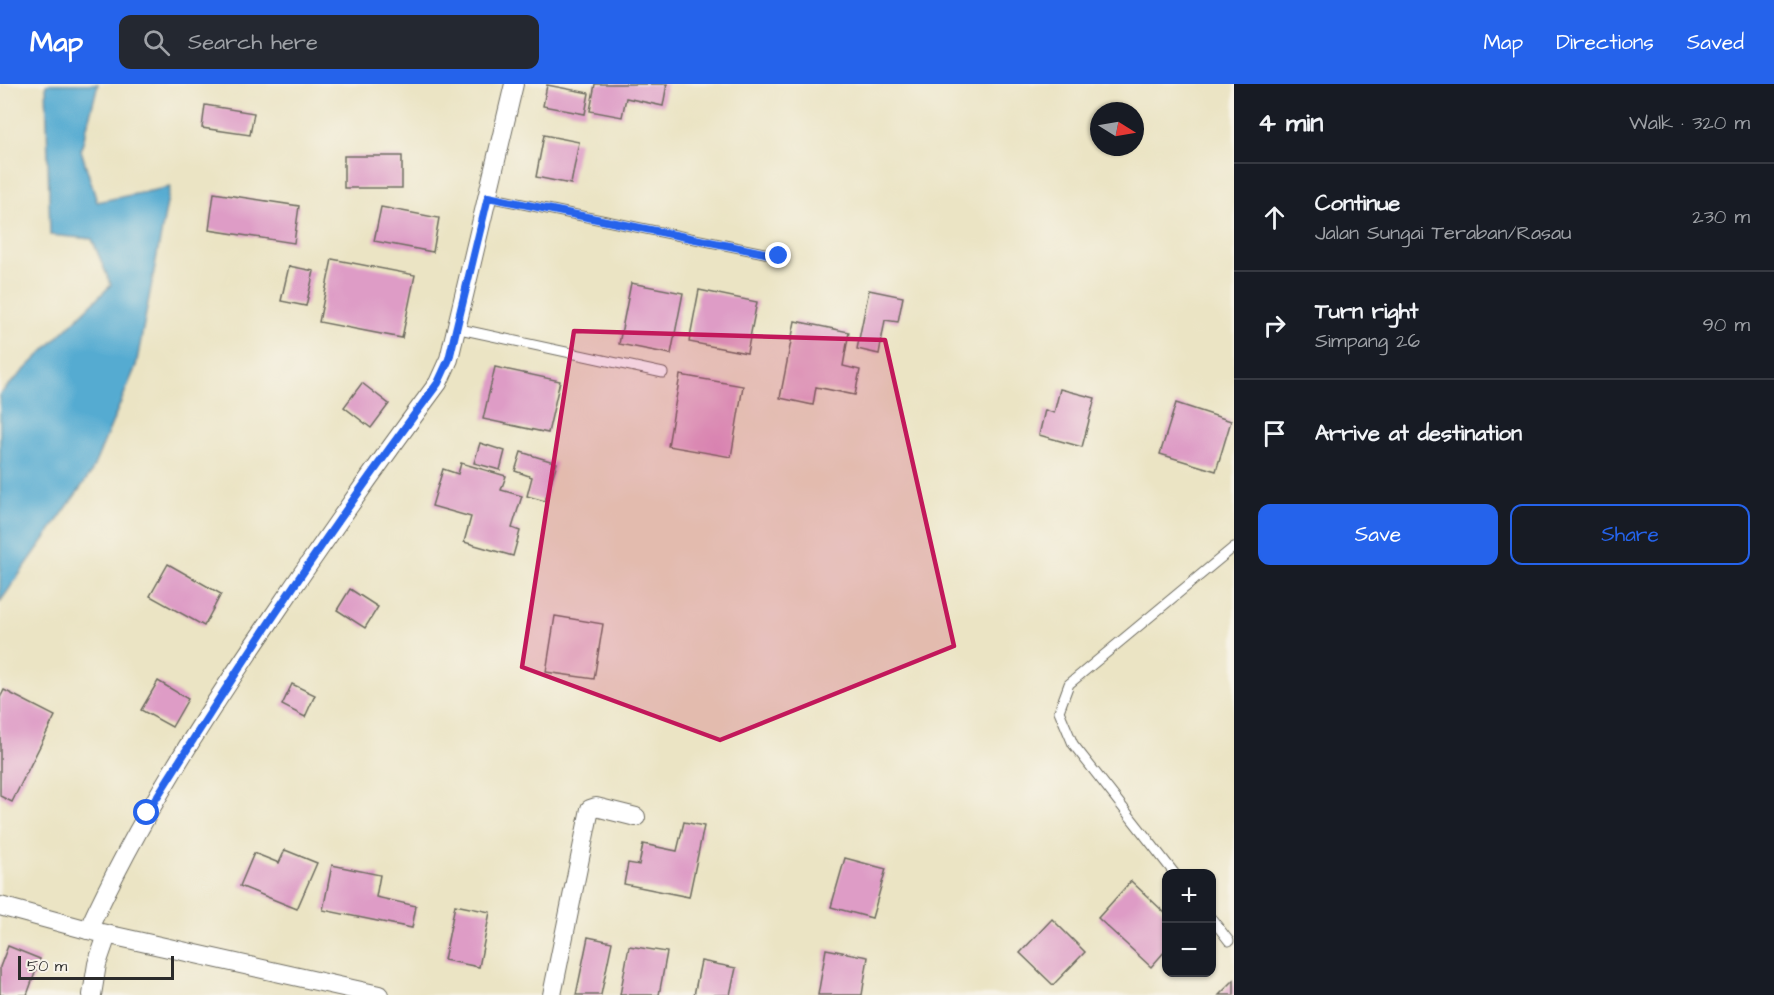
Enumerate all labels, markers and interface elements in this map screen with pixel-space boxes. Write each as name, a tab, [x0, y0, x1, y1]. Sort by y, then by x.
search box	[119, 15, 539, 69]
text: Map	[30, 23, 83, 62]
icon: search	[140, 26, 173, 59]
text: Search here	[188, 27, 318, 58]
text: Map	[1483, 28, 1523, 57]
text: Directions	[1556, 28, 1654, 57]
text: Saved	[1687, 28, 1744, 57]
north arrow	[1090, 102, 1144, 156]
text: 4 min	[1258, 105, 1323, 141]
text: Walk · 320 m	[1629, 109, 1750, 137]
text: Continue	[1315, 188, 1400, 219]
icon: ahead	[1258, 201, 1291, 234]
text: 230 m	[1692, 203, 1750, 231]
text: Jalan Sungai Teraban/Rasau	[1315, 219, 1571, 247]
route end	[765, 242, 791, 268]
text: Turn right	[1315, 296, 1418, 327]
icon: right	[1258, 309, 1291, 342]
text: 90 m	[1702, 311, 1750, 339]
text: Simpang 26	[1315, 327, 1420, 355]
icon: arrive	[1258, 417, 1291, 450]
text: Arrive at destination	[1315, 418, 1522, 449]
button: Save	[1258, 504, 1498, 565]
button: Share	[1510, 504, 1750, 565]
route start	[133, 799, 159, 825]
map controls	[1162, 869, 1216, 977]
button: +	[1162, 869, 1216, 923]
button: −	[1162, 923, 1216, 977]
scale bar	[18, 953, 174, 980]
text: 50 m	[27, 955, 67, 977]

